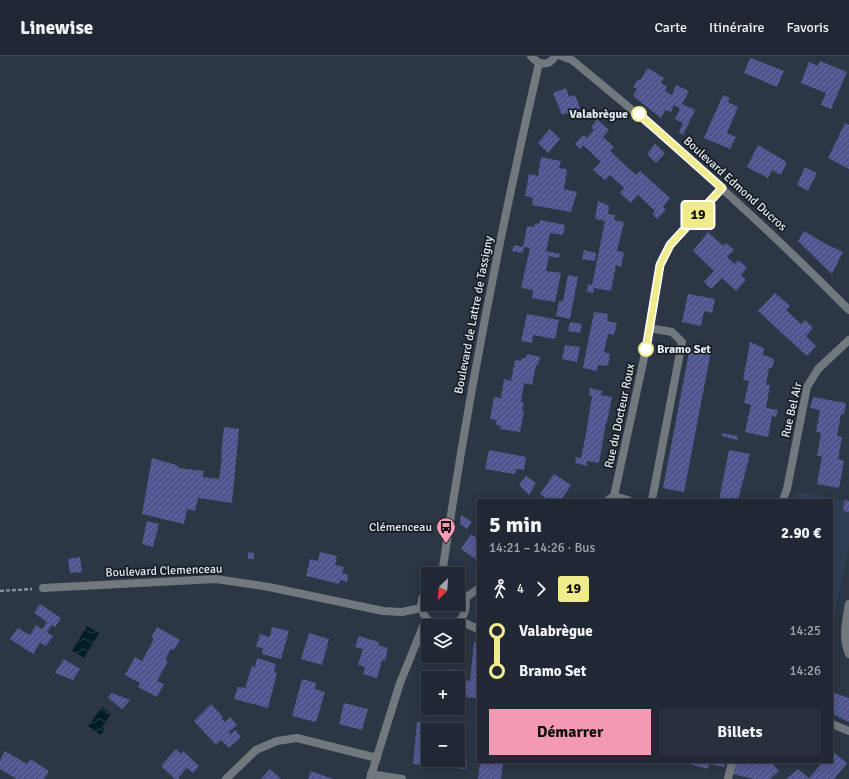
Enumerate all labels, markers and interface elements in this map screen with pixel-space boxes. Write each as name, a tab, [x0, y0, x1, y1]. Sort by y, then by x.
text: Linewise	[20, 16, 93, 40]
text: Carte	[654, 19, 687, 36]
text: Itinéraire	[709, 19, 765, 36]
text: Favoris	[787, 19, 829, 36]
marker: Valabrègue	[631, 106, 647, 122]
place label: Valabrègue	[569, 107, 628, 122]
street label: Boulevard Edmond Ducros	[680, 134, 790, 234]
line badge: 19	[680, 202, 716, 228]
text: 19	[690, 206, 706, 223]
street label: Boulevard de Lattre de Tassigny	[451, 234, 497, 395]
marker: Bramo Set	[638, 341, 654, 357]
place label: Bramo Set	[657, 342, 711, 357]
street label: Rue du Docteur Roux	[602, 362, 639, 470]
street label: Rue Bel Air	[778, 380, 806, 439]
text: 5 min	[489, 511, 542, 538]
bus stop icon: Clémenceau	[435, 516, 457, 544]
place label: Clémenceau	[369, 520, 432, 535]
text: 2.90 €	[781, 524, 821, 542]
text: 14:21 – 14:26 · Bus	[489, 540, 595, 556]
street label: Boulevard Clemenceau	[105, 561, 223, 581]
north arrow	[421, 567, 465, 611]
map controls	[421, 567, 465, 767]
icon: walk	[489, 578, 511, 600]
icon: forward	[530, 578, 552, 600]
text: 19	[566, 580, 581, 597]
text: 4	[517, 581, 524, 597]
button: layers	[421, 619, 465, 663]
text: Valabrègue	[519, 622, 593, 640]
text: 14:25	[789, 623, 821, 639]
text: Bramo Set	[519, 662, 586, 680]
text: 14:26	[789, 663, 821, 679]
button: +	[421, 671, 465, 715]
button: Démarrer	[489, 709, 651, 755]
button: Billets	[659, 709, 821, 755]
button: −	[421, 723, 465, 767]

